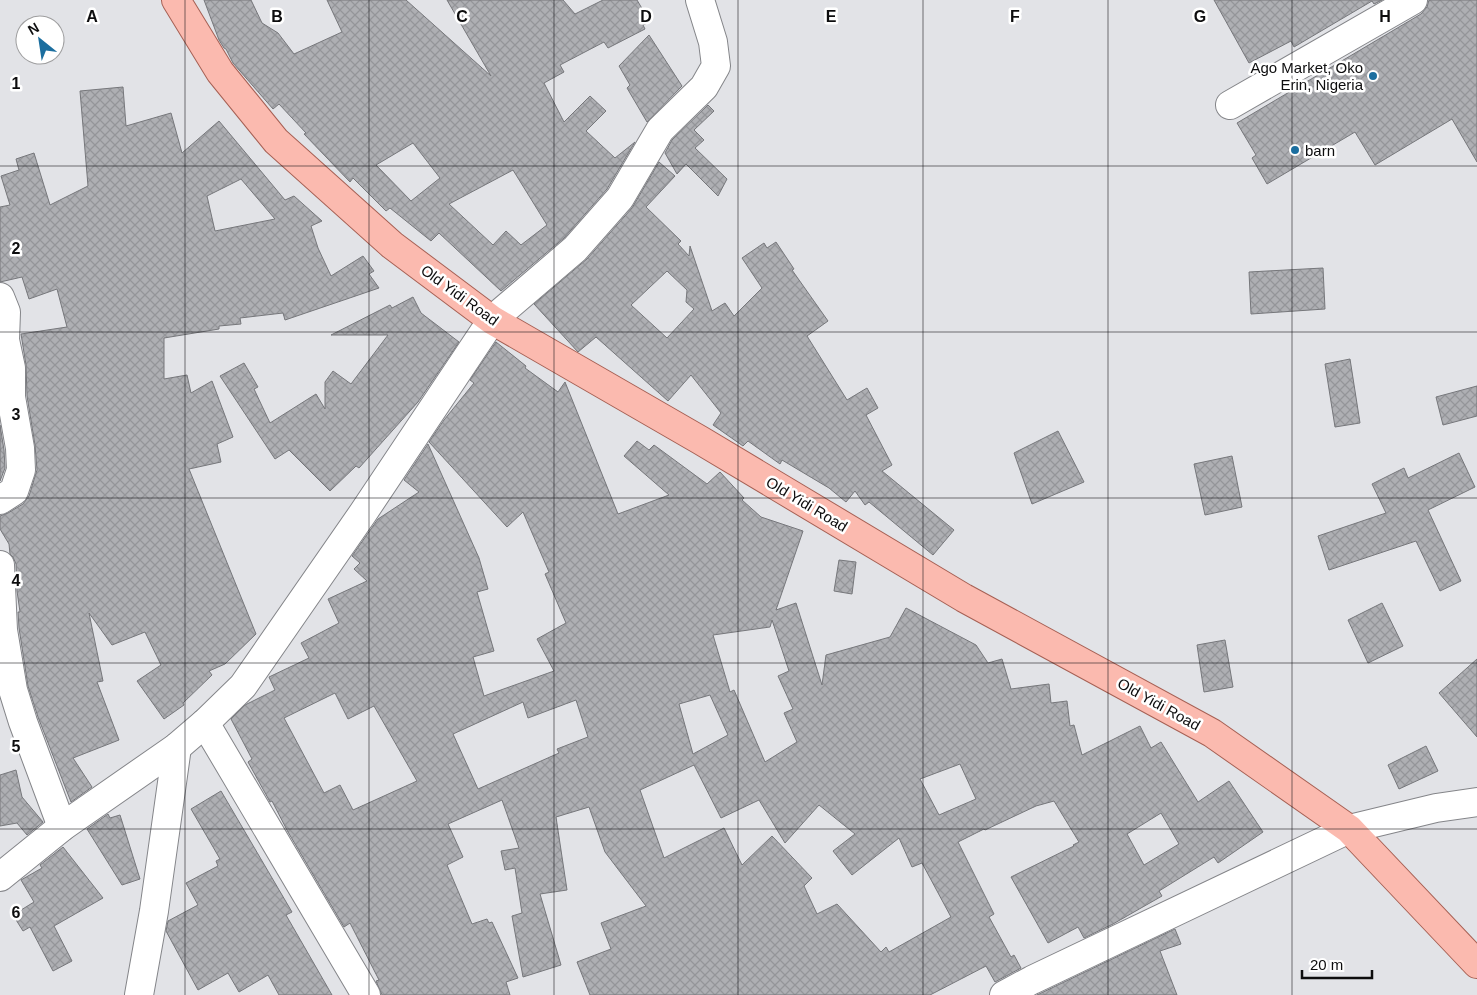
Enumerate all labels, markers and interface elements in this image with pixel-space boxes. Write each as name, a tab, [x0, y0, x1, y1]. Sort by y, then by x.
text: A	[86, 8, 98, 25]
text: B	[271, 8, 283, 25]
text: C	[456, 8, 468, 25]
text: D	[640, 8, 652, 25]
text: E	[826, 8, 837, 25]
text: F	[1010, 8, 1020, 25]
text: G	[1194, 8, 1206, 25]
text: H	[1379, 8, 1391, 25]
north arrow	[15, 15, 65, 65]
text: N	[25, 19, 42, 38]
place label: Ago Market, Oko Erin, Nigeria	[1250, 59, 1364, 93]
marker: Ago Market, Oko Erin, Nigeria	[1367, 70, 1379, 82]
text: 1	[12, 75, 21, 92]
place label: barn	[1305, 142, 1335, 159]
marker: barn	[1289, 144, 1301, 156]
text: 2	[12, 240, 21, 257]
street label: Old Yidi Road	[418, 261, 502, 329]
text: 3	[12, 406, 21, 423]
street label: Old Yidi Road	[763, 473, 851, 535]
text: 4	[12, 572, 21, 589]
street label: Old Yidi Road	[1115, 674, 1203, 734]
text: 5	[12, 738, 21, 755]
text: 6	[12, 904, 21, 921]
scale bar	[1302, 948, 1372, 980]
text: 20 m	[1310, 956, 1343, 973]

